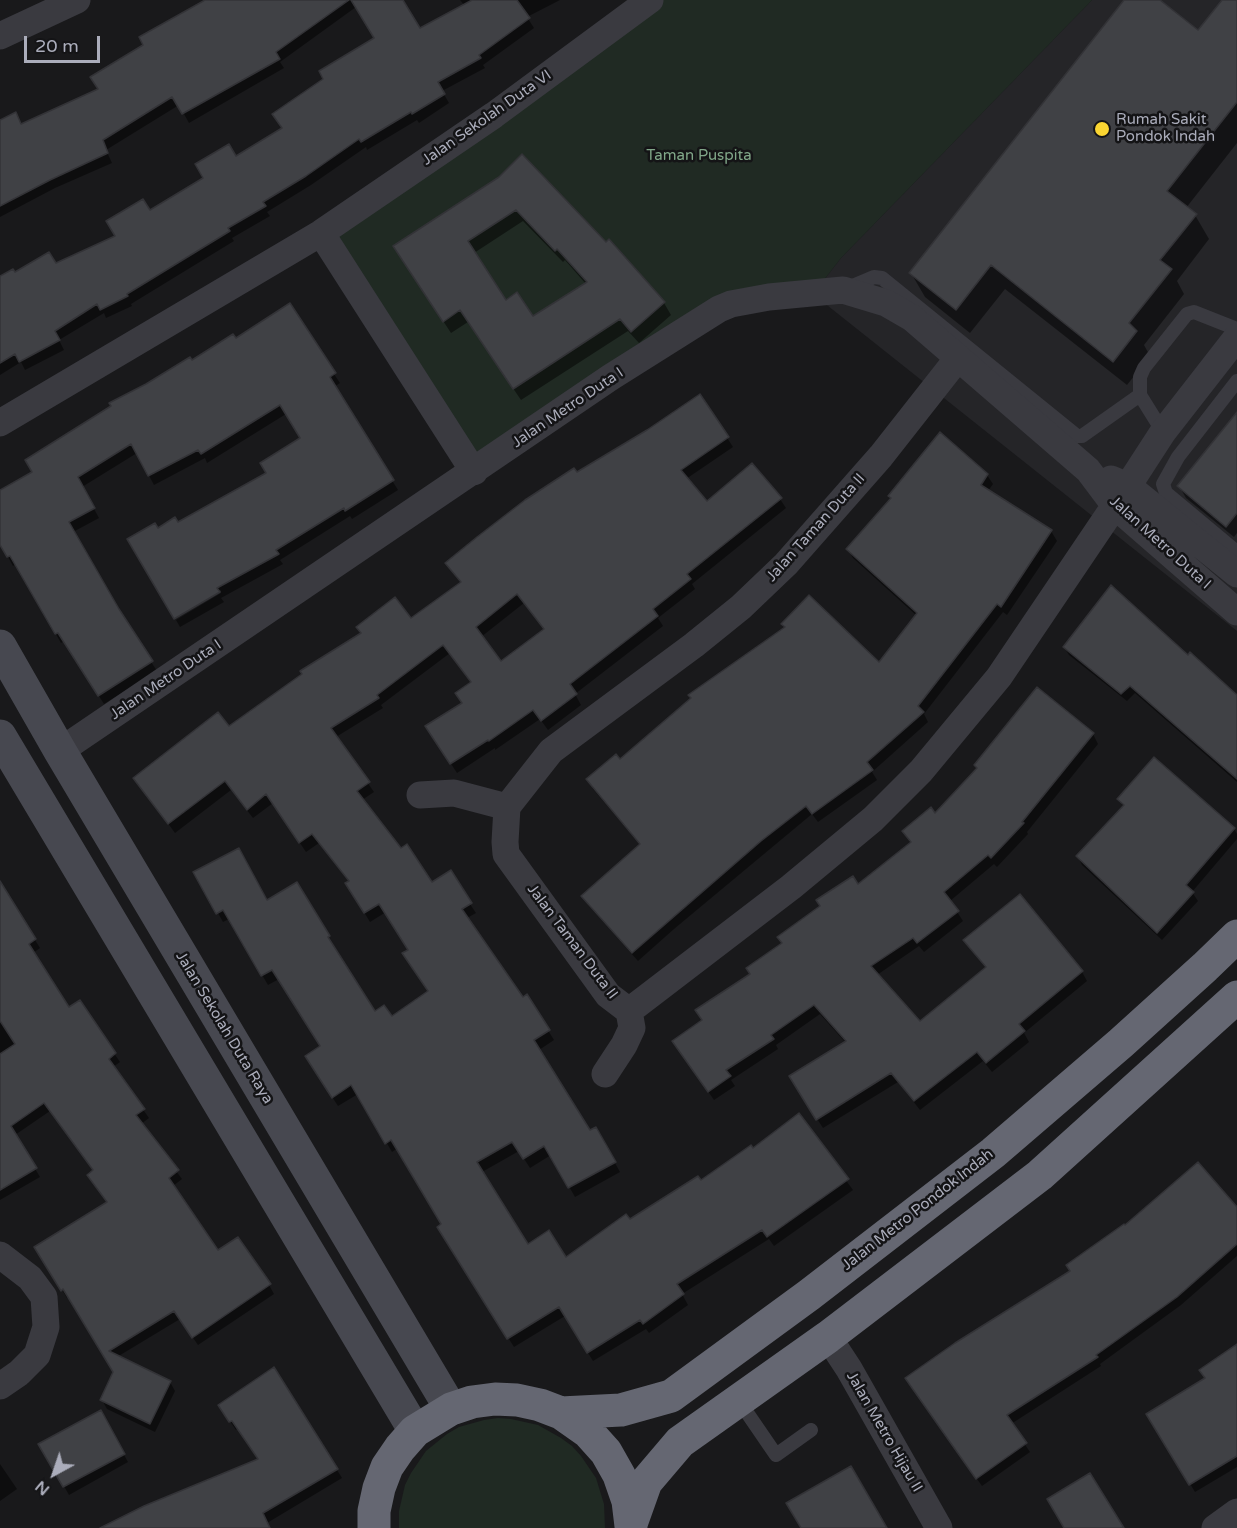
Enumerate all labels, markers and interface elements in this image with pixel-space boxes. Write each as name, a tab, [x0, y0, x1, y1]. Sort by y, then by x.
scale bar	[27, 24, 104, 62]
text: 20 m	[35, 35, 79, 57]
street label: Jalan Sekolah Duta VI	[419, 67, 555, 169]
place label: Rumah Sakit Pondok Indah	[1116, 111, 1215, 146]
marker: Rumah Sakit Pondok Indah	[1093, 120, 1111, 138]
park label: Taman Puspita	[646, 147, 752, 165]
street label: Jalan Metro Duta I	[509, 364, 627, 452]
street label: Jalan Taman Duta II	[763, 470, 869, 586]
street label: Jalan Metro Duta I	[1106, 493, 1214, 593]
street label: Jalan Metro Duta I	[107, 636, 225, 724]
street label: Jalan Taman Duta II	[523, 881, 621, 1003]
street label: Jalan Sekolah Duta Raya	[171, 949, 277, 1107]
street label: Jalan Metro Pondok Indah	[839, 1145, 997, 1275]
street label: Jalan Metro Hijau II	[842, 1368, 926, 1496]
north arrow	[24, 1444, 84, 1504]
text: N	[31, 1476, 54, 1500]

